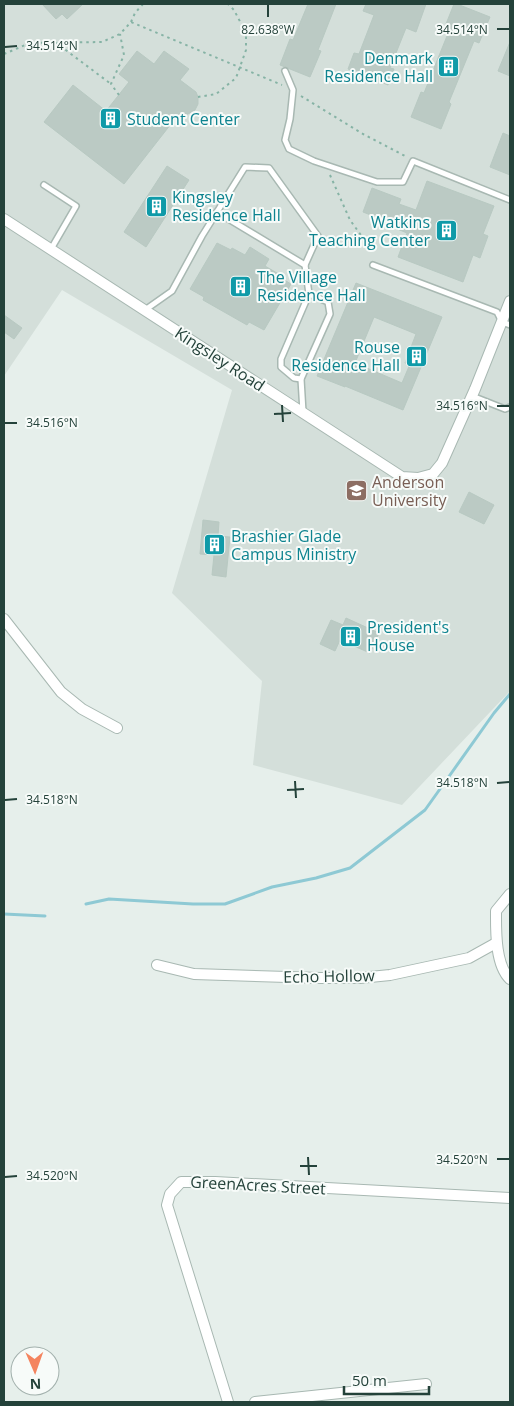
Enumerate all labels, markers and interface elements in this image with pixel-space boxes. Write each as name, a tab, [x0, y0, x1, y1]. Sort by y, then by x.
text: 82.638°W	[241, 21, 295, 38]
text: 34.514°N	[436, 21, 488, 38]
text: 34.514°N	[26, 37, 78, 54]
place label: Denmark Residence Hall	[324, 47, 434, 87]
building icon: Denmark Residence Hall	[437, 55, 461, 79]
building icon: Student Center	[99, 107, 123, 131]
place label: Student Center	[127, 108, 240, 130]
place label: Kingsley Residence Hall	[172, 186, 281, 226]
building icon: Kingsley Residence Hall	[144, 194, 168, 218]
place label: Watkins Teaching Center	[309, 211, 430, 251]
building icon: Watkins Teaching Center	[434, 219, 458, 243]
place label: The Village Residence Hall	[257, 266, 366, 306]
building icon: The Village Residence Hall	[229, 274, 253, 298]
street label: Kingsley Road	[171, 322, 269, 396]
place label: Rouse Residence Hall	[291, 336, 400, 376]
building icon: Rouse Residence Hall	[404, 344, 428, 368]
text: 34.516°N	[436, 397, 488, 414]
text: 34.516°N	[26, 414, 78, 431]
place label: Anderson University	[372, 471, 447, 511]
school or university icon: Anderson University	[344, 479, 368, 503]
place label: Brashier Glade Campus Ministry	[231, 525, 357, 565]
building icon: Brashier Glade Campus Ministry	[203, 533, 227, 557]
place label: President's House	[367, 616, 449, 656]
building icon: President's House	[339, 624, 363, 648]
text: 34.518°N	[436, 774, 488, 791]
text: 34.518°N	[26, 791, 78, 808]
street label: Echo Hollow	[283, 964, 376, 988]
text: 34.520°N	[436, 1151, 488, 1168]
text: 34.520°N	[26, 1167, 78, 1184]
street label: GreenAcres Street	[190, 1170, 327, 1200]
north arrow	[10, 1346, 60, 1396]
scale bar	[344, 1364, 429, 1396]
text: 50 m	[352, 1370, 387, 1390]
text: N	[29, 1375, 41, 1394]

